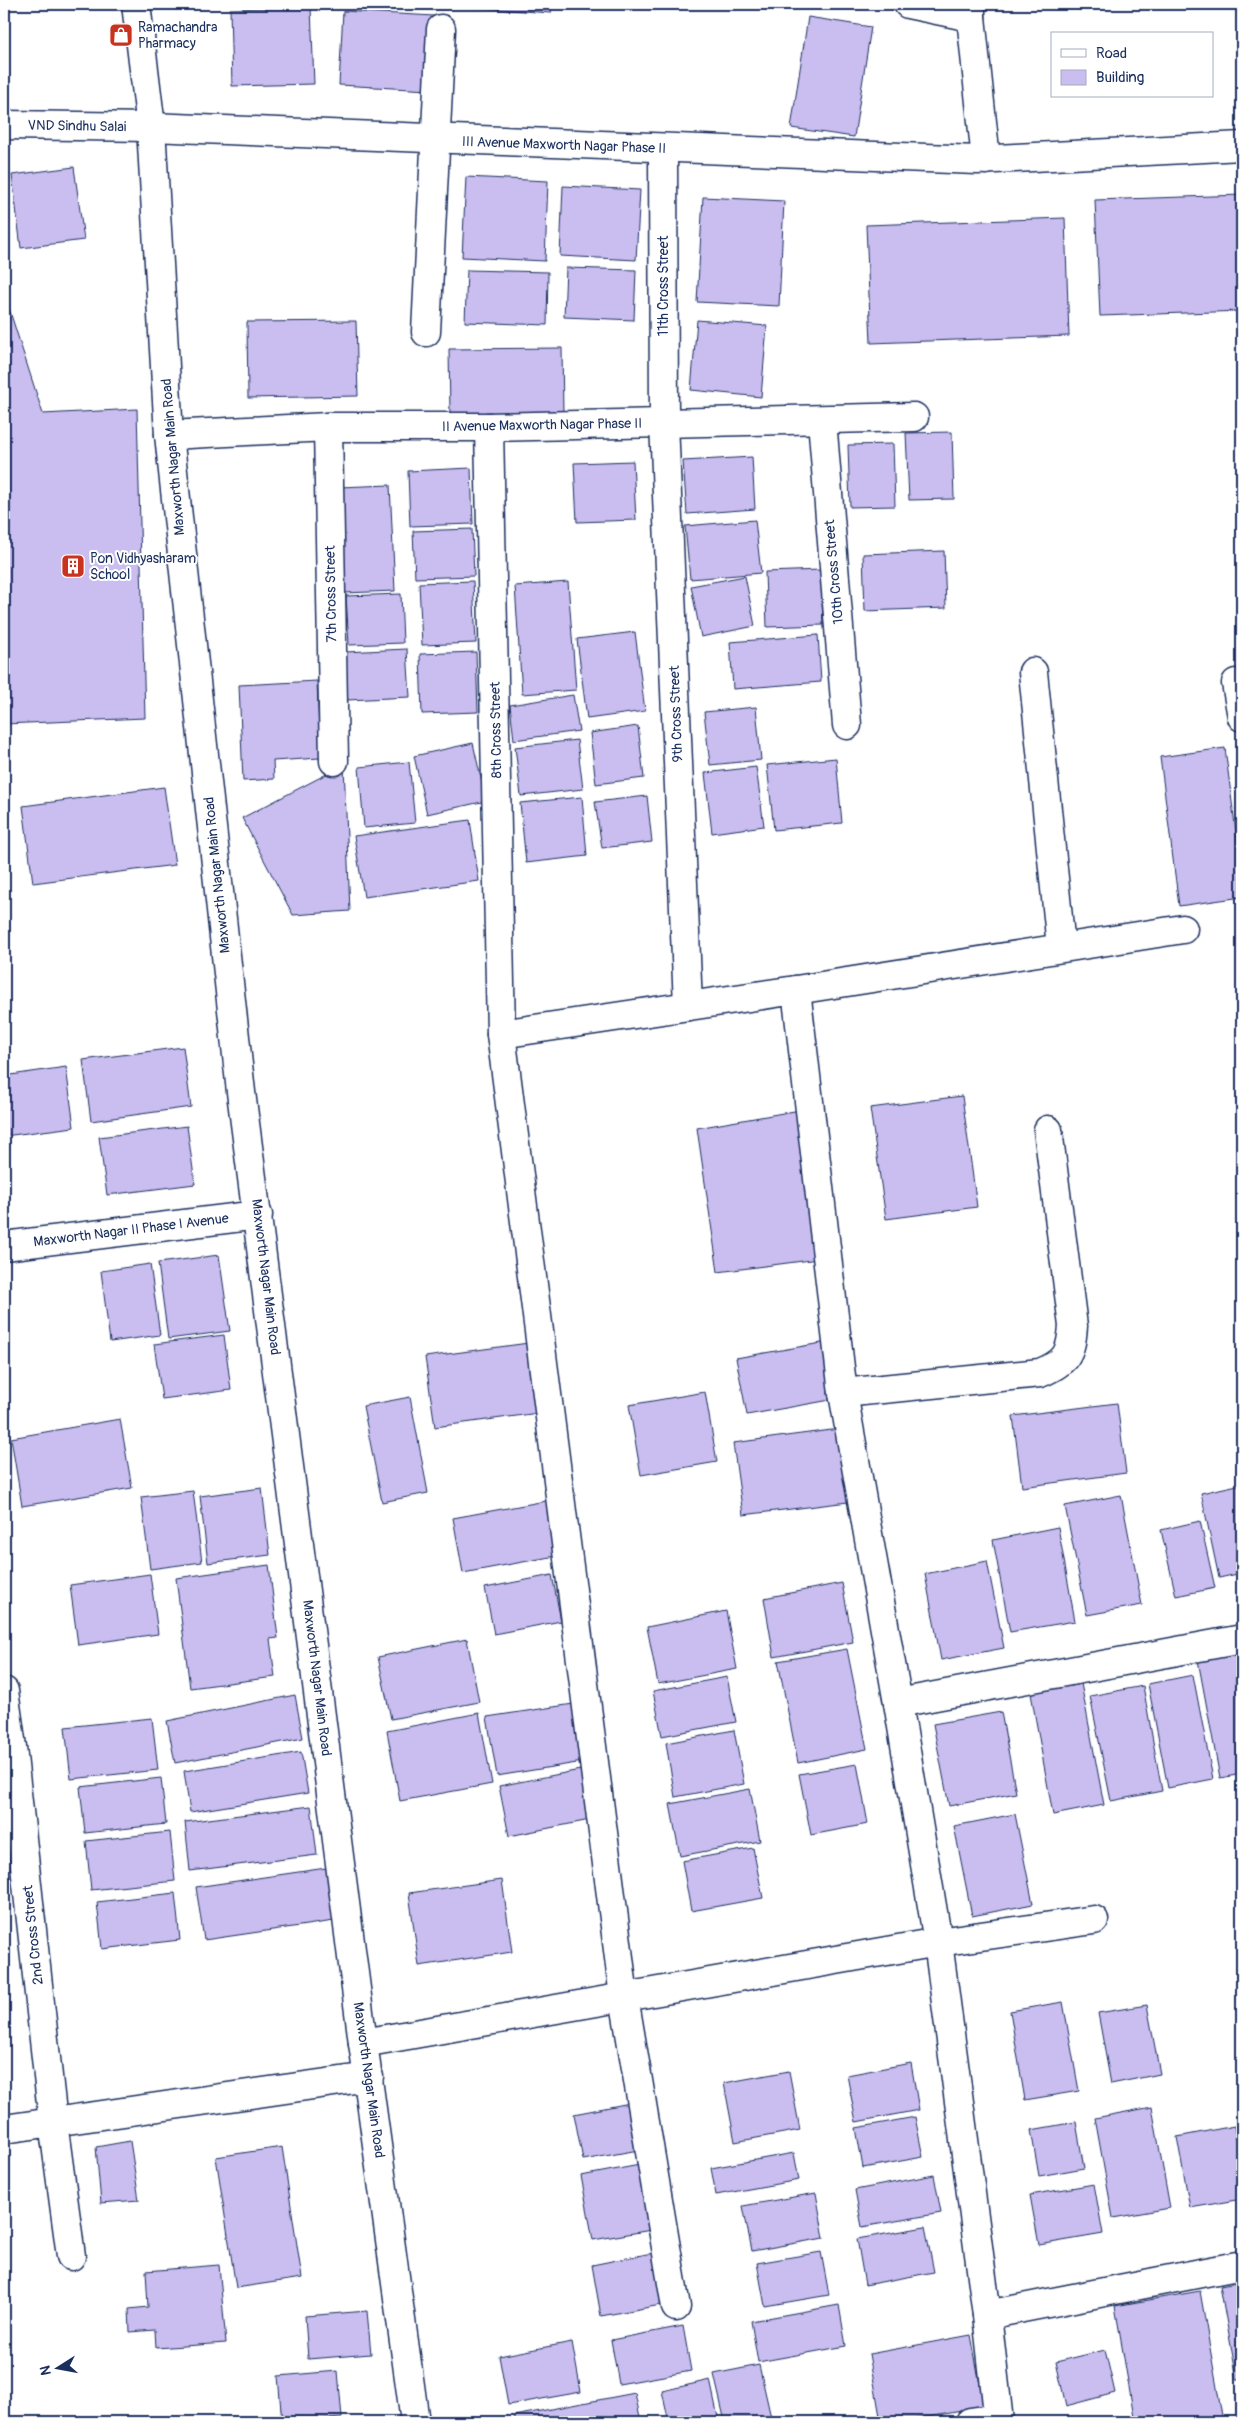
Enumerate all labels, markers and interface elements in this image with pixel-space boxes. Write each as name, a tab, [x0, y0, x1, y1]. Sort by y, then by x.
place label: Ramachandra Pharmacy	[138, 19, 218, 52]
shop icon: Ramachandra Pharmacy	[108, 22, 134, 48]
legend	[1051, 32, 1214, 98]
text: Road	[1096, 44, 1127, 63]
text: Building	[1096, 68, 1144, 87]
street label: VND Sindhu Salai	[28, 117, 127, 135]
street label: III Avenue Maxworth Nagar Phase II	[462, 133, 666, 157]
street label: 11th Cross Street	[655, 235, 672, 336]
street label: Maxworth Nagar Main Road	[158, 378, 188, 536]
street label: II Avenue Maxworth Nagar Phase II	[442, 415, 642, 435]
street label: 10th Cross Street	[821, 519, 847, 625]
street label: 7th Cross Street	[322, 545, 340, 643]
place label: Pon Vidhyasharam School	[90, 550, 196, 583]
building icon: Pon Vidhyasharam School	[60, 553, 86, 579]
street label: 9th Cross Street	[666, 665, 686, 763]
street label: 8th Cross Street	[487, 681, 505, 778]
street label: Maxworth Nagar Main Road	[200, 796, 234, 954]
street label: Maxworth Nagar Main Road	[248, 1198, 284, 1356]
street label: Maxworth Nagar II Phase I Avenue	[33, 1210, 230, 1250]
street label: Maxworth Nagar Main Road	[299, 1599, 335, 1757]
street label: 2nd Cross Street	[19, 1884, 47, 1986]
street label: Maxworth Nagar Main Road	[350, 2001, 388, 2159]
north arrow	[32, 2344, 82, 2394]
text: N	[36, 2364, 55, 2377]

